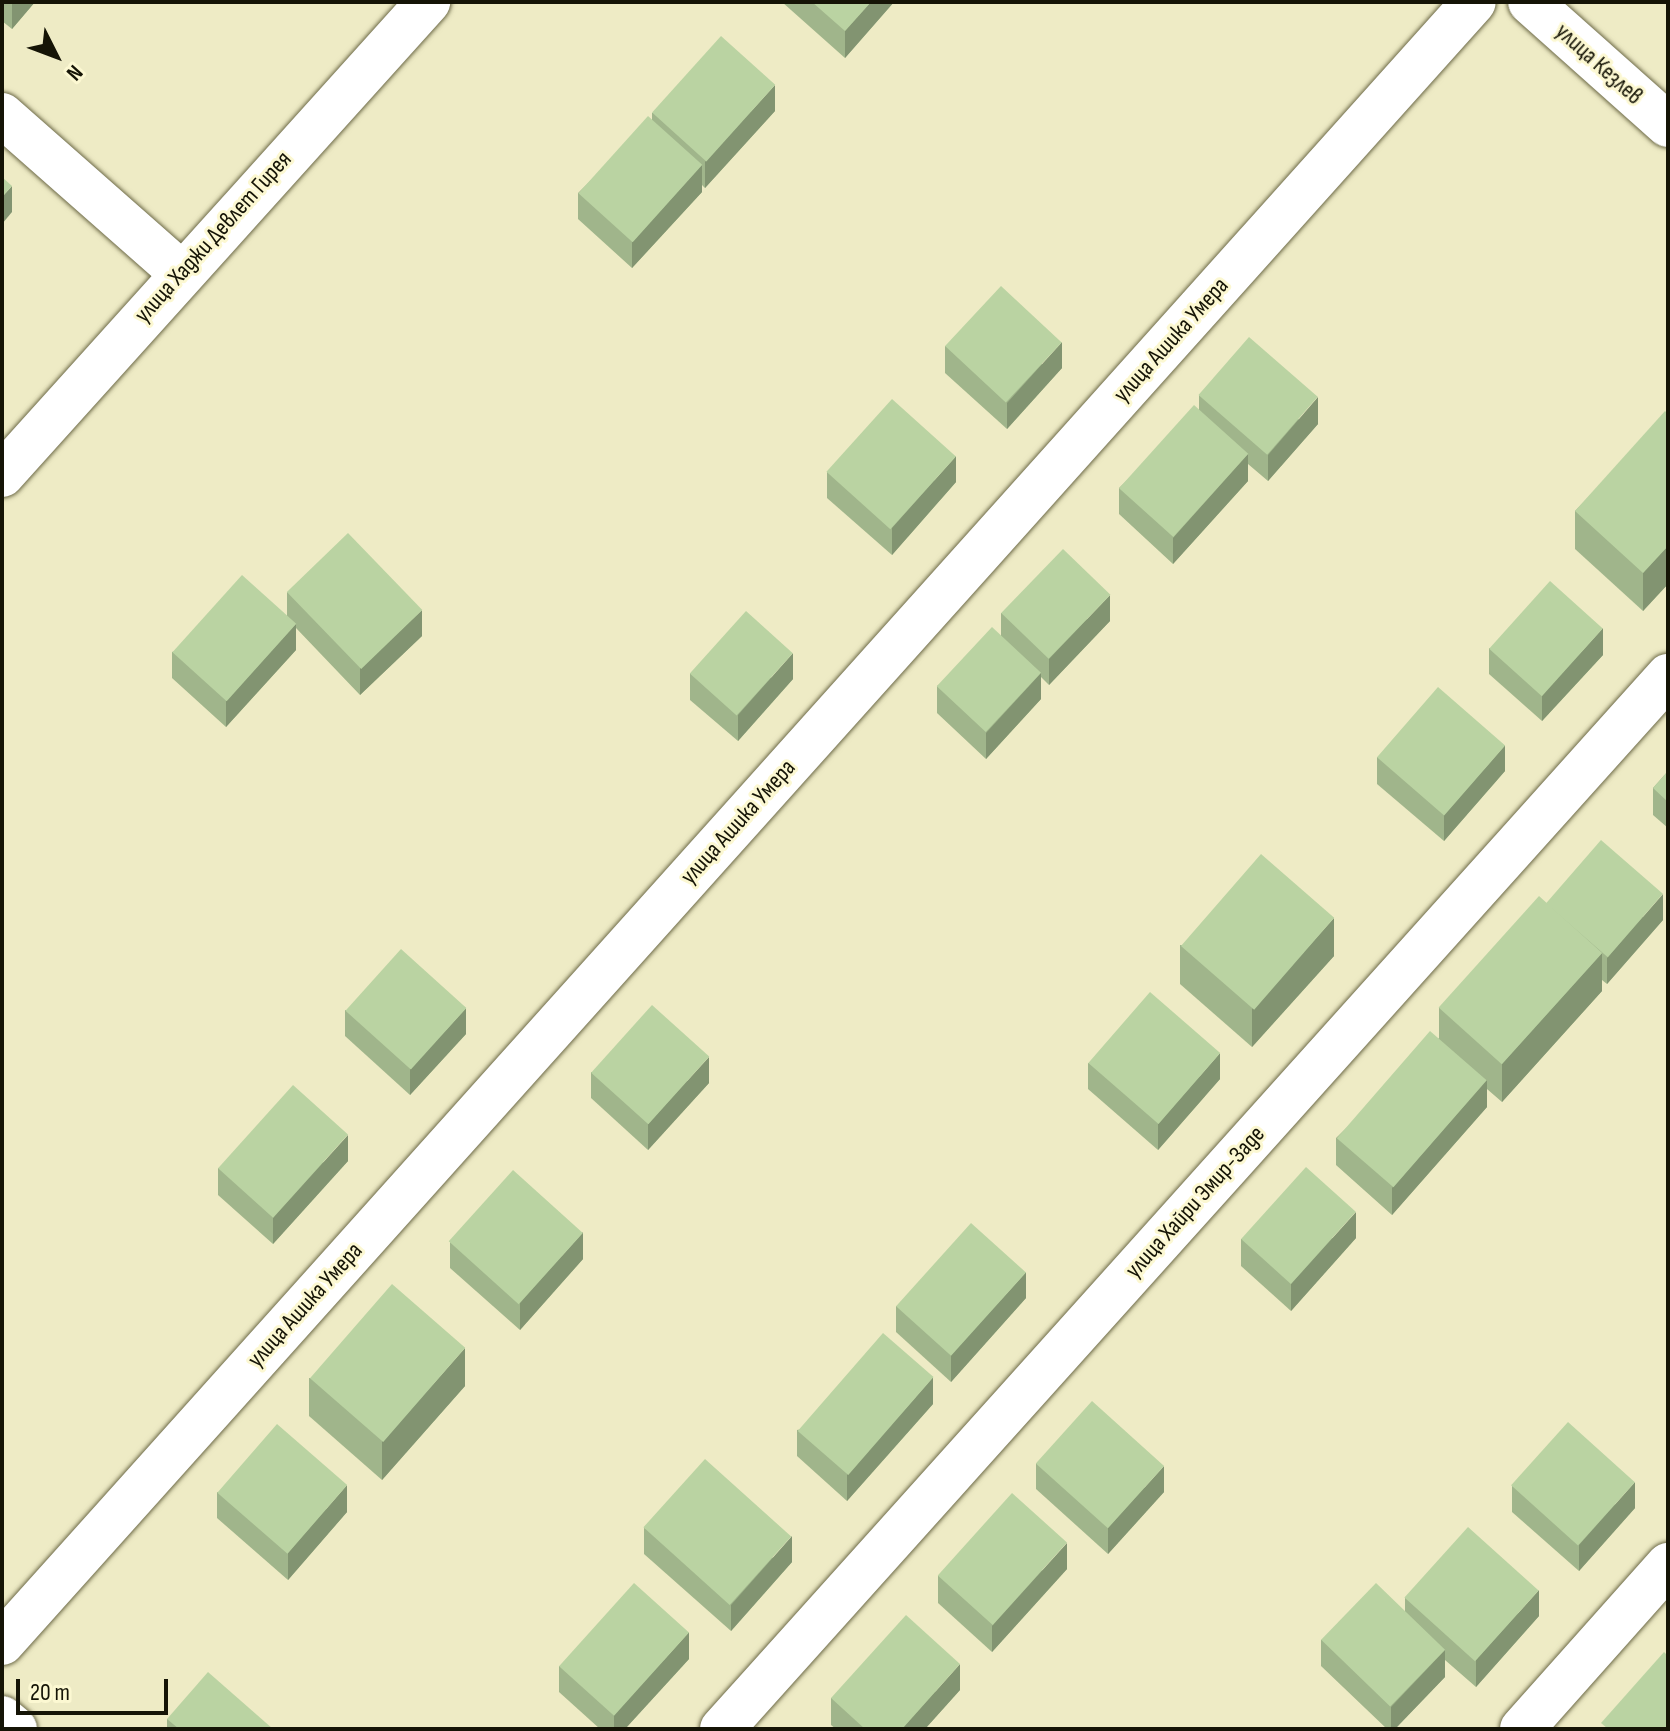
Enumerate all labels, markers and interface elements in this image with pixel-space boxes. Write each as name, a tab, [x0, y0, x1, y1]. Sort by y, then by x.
north arrow	[16, 16, 96, 96]
street label: улица Кезлев	[1549, 17, 1649, 111]
text: N	[60, 59, 88, 86]
street label: улица Хаджи Девлет Гирея	[128, 145, 298, 329]
street label: улица Ашика Умера	[1107, 272, 1235, 408]
street label: улица Ашика Умера	[674, 754, 802, 890]
street label: улица Хайри Эмир-Заде	[1119, 1120, 1271, 1284]
street label: улица Ашика Умера	[241, 1237, 369, 1373]
scale bar	[20, 1663, 172, 1713]
text: 20 m	[30, 1678, 70, 1707]

